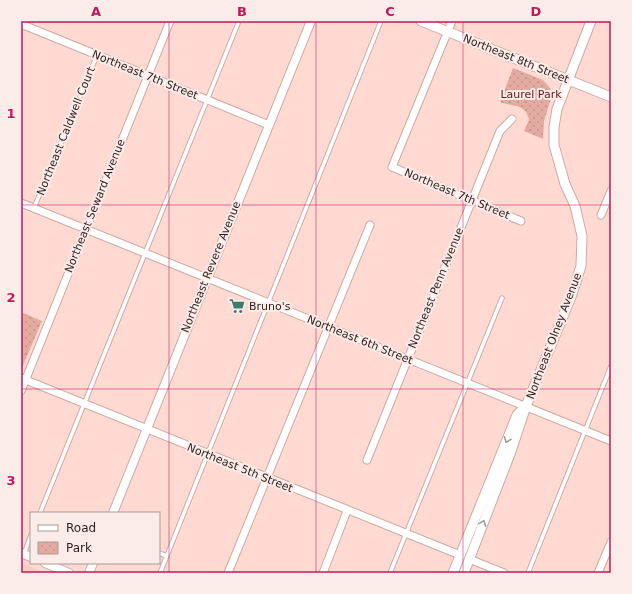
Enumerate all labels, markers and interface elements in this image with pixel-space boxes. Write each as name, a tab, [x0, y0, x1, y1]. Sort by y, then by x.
text: A	[91, 4, 101, 19]
text: B	[237, 4, 247, 19]
text: C	[385, 4, 395, 19]
text: D	[531, 4, 542, 19]
street label: Northeast 8th Street	[461, 32, 571, 86]
street label: Northeast 7th Street	[90, 48, 200, 102]
street label: Northeast Caldwell Court	[34, 64, 98, 197]
park label: Laurel Park	[500, 88, 562, 101]
text: 1	[6, 106, 16, 121]
street label: Northeast Seward Avenue	[62, 137, 128, 275]
street label: Northeast 7th Street	[402, 166, 512, 222]
street label: Northeast Revere Avenue	[179, 199, 243, 335]
street label: Northeast Penn Avenue	[406, 225, 466, 350]
street label: Northeast Olney Avenue	[524, 271, 584, 401]
text: 2	[6, 290, 16, 305]
supermarket icon: Bruno's	[228, 297, 246, 315]
place label: Bruno's	[249, 300, 291, 313]
street label: Northeast 6th Street	[305, 313, 415, 367]
one-way arrow	[504, 436, 512, 443]
street label: Northeast 5th Street	[185, 441, 295, 495]
text: 3	[6, 473, 16, 488]
legend	[30, 512, 160, 564]
one-way arrow	[479, 520, 487, 527]
text: Road	[66, 521, 96, 535]
text: Park	[66, 541, 92, 555]

